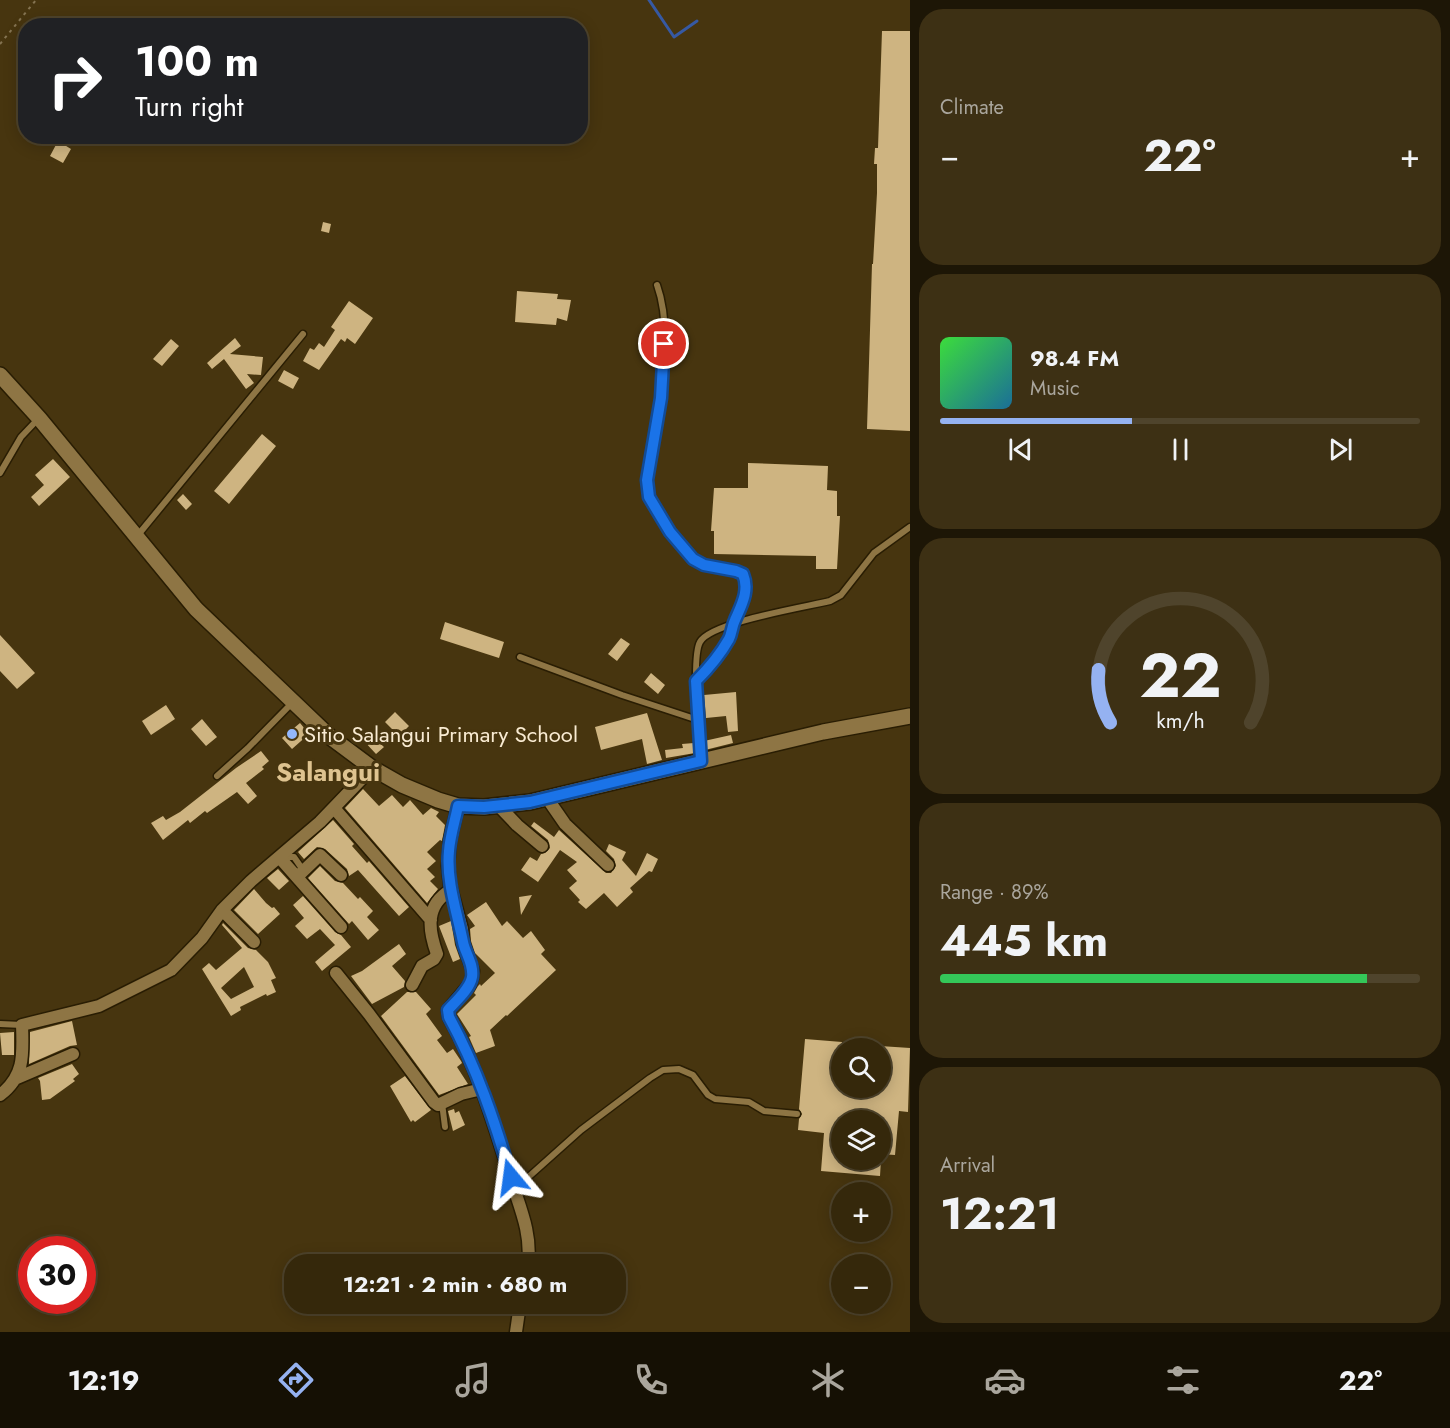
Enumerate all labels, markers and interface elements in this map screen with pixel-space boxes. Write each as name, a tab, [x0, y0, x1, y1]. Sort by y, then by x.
text: 100 m	[135, 31, 259, 92]
icon: right	[36, 42, 114, 120]
text: Turn right	[135, 87, 243, 126]
text: Climate	[940, 93, 1004, 122]
text: 22°	[1143, 123, 1216, 188]
text: −	[940, 132, 959, 179]
text: +	[1400, 132, 1420, 179]
pin	[638, 318, 689, 369]
icon: arrive	[647, 327, 680, 360]
text: 98.4 FM	[1030, 342, 1119, 374]
text: Music	[1030, 374, 1080, 403]
icon: previous	[1004, 433, 1037, 466]
icon: pause	[1164, 433, 1197, 466]
icon: next	[1324, 433, 1357, 466]
text: 22	[1139, 630, 1221, 720]
text: km/h	[1156, 705, 1204, 736]
place label: Sitio Salangui Primary School	[304, 718, 578, 750]
marker: Sitio Salangui Primary School	[285, 727, 299, 741]
district label: Salangui	[276, 753, 380, 791]
text: Range · 89%	[940, 878, 1048, 907]
text: 445 km	[940, 908, 1108, 973]
map controls	[831, 1038, 891, 1314]
button: search	[831, 1038, 891, 1098]
button: layers	[831, 1110, 891, 1170]
position arrow	[479, 1145, 543, 1209]
text: Arrival	[940, 1151, 995, 1180]
text: 12:21	[940, 1181, 1059, 1246]
button: +	[831, 1182, 891, 1242]
speed limit sign: 30	[18, 1236, 96, 1314]
button: −	[831, 1254, 891, 1314]
text: 12:21 · 2 min · 680 m	[343, 1268, 567, 1300]
icon: directions	[275, 1359, 317, 1401]
icon: music	[452, 1359, 494, 1401]
icon: phone	[630, 1359, 672, 1401]
icon: climate	[807, 1359, 849, 1401]
icon: car	[984, 1359, 1026, 1401]
icon: filters	[1162, 1359, 1204, 1401]
text: 12:19	[68, 1361, 140, 1400]
text: 22°	[1339, 1361, 1382, 1400]

